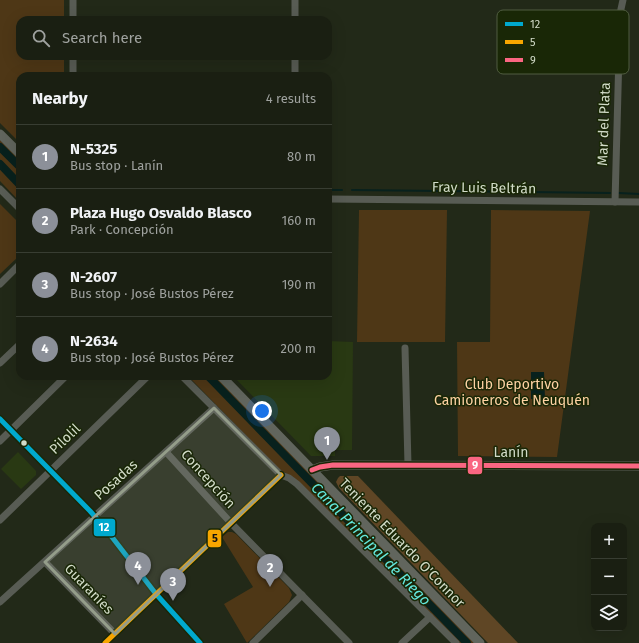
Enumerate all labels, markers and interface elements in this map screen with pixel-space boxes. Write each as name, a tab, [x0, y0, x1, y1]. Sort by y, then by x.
legend	[497, 10, 629, 74]
search box	[16, 16, 332, 60]
text: 12	[530, 18, 540, 31]
icon: search	[30, 27, 52, 49]
text: Search here	[62, 29, 142, 47]
text: 5	[530, 36, 536, 49]
text: 9	[530, 54, 536, 67]
street label: Mar del Plata	[594, 82, 614, 166]
text: Nearby	[32, 88, 87, 109]
text: 4 results	[266, 91, 316, 106]
text: N-5325	[70, 140, 117, 158]
text: 1	[42, 149, 48, 164]
text: 80 m	[287, 149, 316, 164]
text: Bus stop · Lanín	[70, 158, 163, 173]
street label: Fray Luis Beltrán	[432, 179, 536, 197]
text: Plaza Hugo Osvaldo Blasco	[70, 204, 252, 222]
text: 2	[42, 213, 48, 228]
text: 160 m	[282, 213, 316, 228]
text: Park · Concepción	[70, 222, 174, 237]
text: N-2607	[70, 268, 117, 286]
text: 3	[42, 277, 48, 292]
text: 190 m	[282, 277, 316, 292]
text: Bus stop · José Bustos Pérez	[70, 286, 234, 301]
text: N-2634	[70, 332, 118, 350]
text: 4	[41, 341, 49, 356]
text: 200 m	[280, 341, 316, 356]
text: Bus stop · José Bustos Pérez	[70, 350, 234, 365]
park label: Club Deportivo Camioneros de Neuquén	[434, 376, 590, 409]
your location	[252, 401, 272, 421]
street label: Pilolil	[46, 420, 84, 458]
pin: 1	[314, 427, 340, 460]
unlabelled marker	[19, 438, 29, 448]
street label: Lanín	[494, 444, 528, 461]
street label: Concepción	[177, 446, 239, 512]
street label: Posadas	[91, 456, 141, 504]
line badge: 9	[467, 456, 483, 475]
text: 9	[472, 459, 478, 472]
street label: Teniente Eduardo O'Connor	[336, 475, 469, 612]
water label: Canal Principal de Riego	[307, 479, 435, 609]
line badge: 12	[93, 518, 116, 537]
text: 12	[99, 521, 110, 534]
map controls	[591, 523, 627, 631]
button: +	[591, 523, 627, 559]
line badge: 5	[207, 529, 222, 548]
text: 5	[212, 532, 218, 545]
pin: 4	[125, 552, 151, 585]
pin: 2	[257, 554, 283, 587]
button: −	[591, 559, 627, 595]
street label: Guaraníes	[61, 560, 117, 618]
pin: 3	[160, 568, 186, 601]
button: layers	[591, 595, 627, 631]

